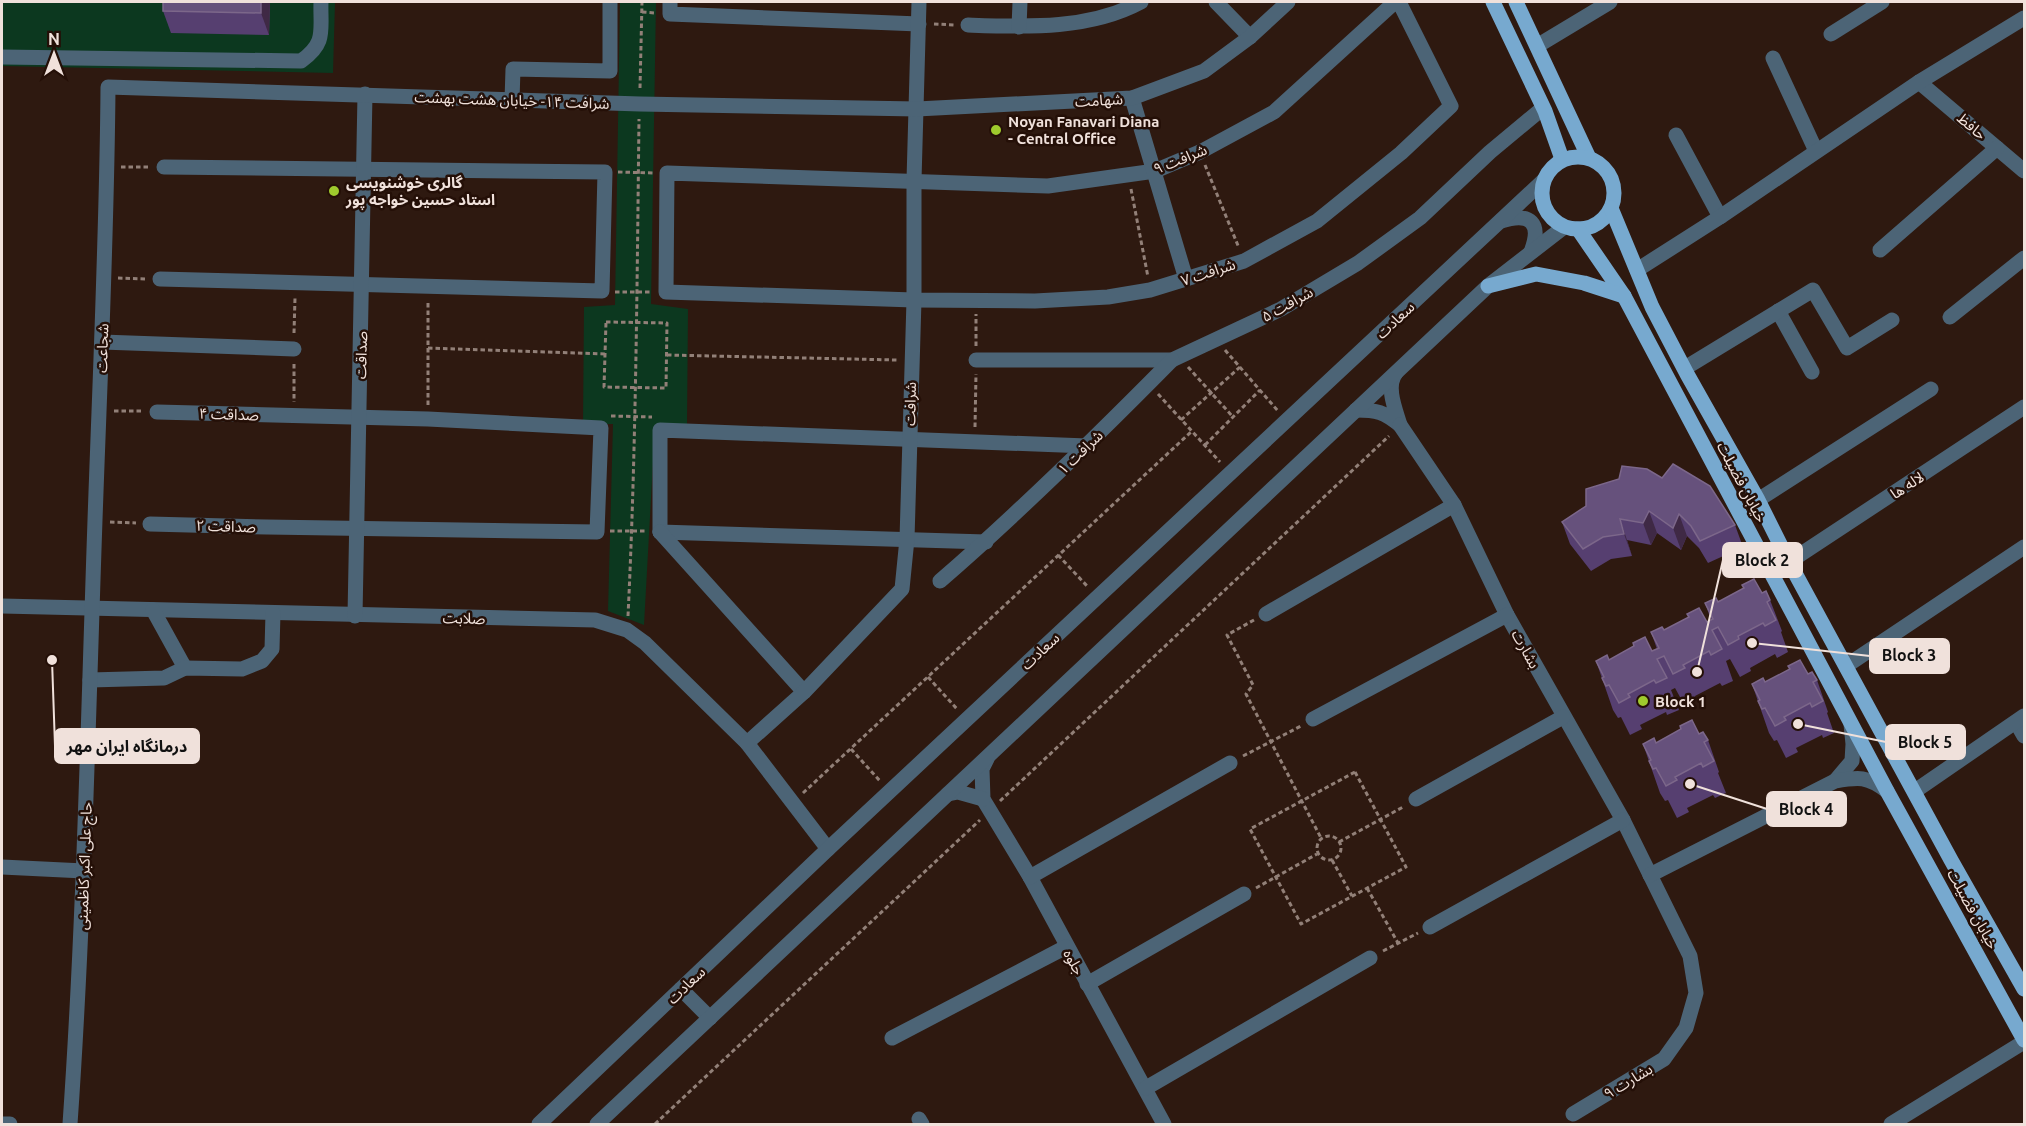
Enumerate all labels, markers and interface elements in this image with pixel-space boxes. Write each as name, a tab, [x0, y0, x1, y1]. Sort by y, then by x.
north arrow	[24, 24, 84, 84]
text: N	[48, 30, 60, 48]
street label: شرافت ۱۴- خیابان هشت بهشت	[414, 88, 610, 113]
street label: شهامت	[1075, 90, 1124, 111]
street label: حافظ	[1954, 109, 1990, 143]
place label: Noyan Fanavari Diana - Central Office	[1008, 113, 1159, 147]
marker: Noyan Fanavari Diana - Central Office	[989, 123, 1003, 137]
street label: شرافت ۹	[1151, 141, 1210, 178]
place label: گالری خوشنویسی استاد حسین خواجه پور	[345, 174, 495, 209]
marker: گالری خوشنویسی استاد حسین خواجه پور	[327, 184, 341, 198]
street label: شرافت ۷	[1179, 255, 1238, 290]
street label: شرافت ۵	[1258, 283, 1316, 326]
street label: سعادت	[1372, 298, 1418, 342]
street label: شجاعت	[93, 323, 111, 373]
street label: صداقت	[352, 331, 370, 379]
street label: شرافت	[901, 382, 920, 426]
street label: صداقت ۴	[199, 404, 259, 424]
street label: شرافت ۱	[1054, 426, 1107, 478]
street label: خیابان فضیلت	[1713, 439, 1770, 526]
street label: لاله ها	[1887, 468, 1927, 502]
street label: صداقت ۲	[196, 516, 256, 536]
callout: Block 2	[1723, 543, 1802, 577]
text: Block 2	[1735, 551, 1789, 569]
street label: صلابت	[442, 609, 486, 627]
street label: بشارت	[1508, 627, 1544, 672]
street label: سعادت	[1017, 629, 1063, 673]
callout: Block 3	[1870, 639, 1949, 673]
text: Block 3	[1882, 646, 1936, 664]
place label: Block 1	[1655, 693, 1706, 710]
marker: Block 1	[1636, 694, 1650, 708]
callout: Block 5	[1886, 725, 1965, 759]
callout: درمانگاه ایران مهر	[55, 729, 199, 763]
text: Block 5	[1898, 733, 1952, 751]
text: درمانگاه ایران مهر	[66, 737, 187, 756]
callout: Block 4	[1767, 792, 1846, 826]
text: Block 4	[1779, 800, 1833, 818]
street label: حاج علی اکبر کاظمینی	[73, 802, 99, 930]
street label: خیابان فضیلت	[1943, 866, 2002, 952]
street label: جلوه	[1059, 946, 1088, 978]
street label: سعادت	[664, 963, 709, 1007]
street label: بشارت ۹	[1601, 1060, 1656, 1103]

